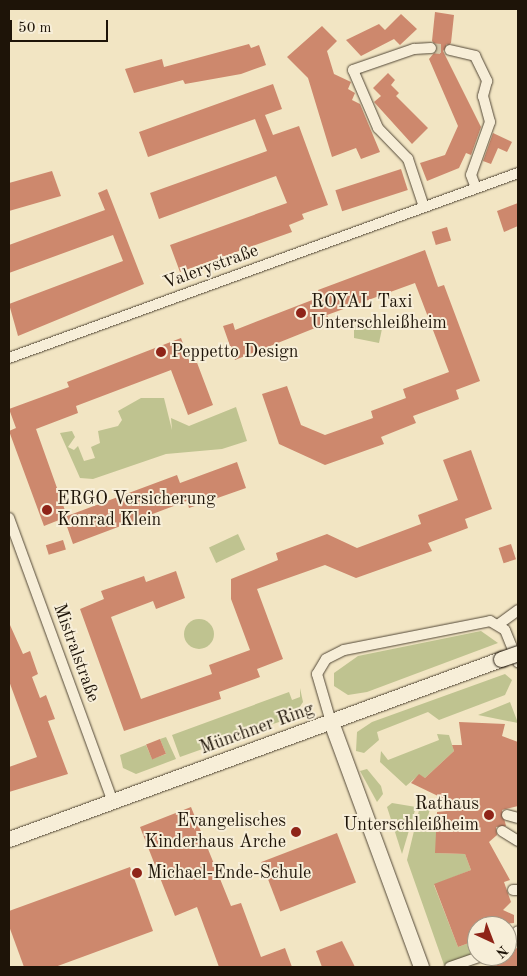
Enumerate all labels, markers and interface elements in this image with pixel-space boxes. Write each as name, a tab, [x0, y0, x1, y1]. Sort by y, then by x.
scale bar	[12, 10, 110, 42]
text: 50 m	[18, 21, 52, 36]
street label: Valerystraße	[161, 240, 261, 294]
place label: ROYAL Taxi Unterschleißheim	[311, 292, 447, 334]
marker: ROYAL Taxi Unterschleißheim	[295, 307, 307, 319]
place label: Peppetto Design	[171, 341, 299, 363]
marker: Peppetto Design	[155, 346, 167, 358]
place label: ERGO Versicherung Konrad Klein	[57, 489, 216, 532]
marker: ERGO Versicherung Konrad Klein	[41, 504, 53, 516]
street label: Mistralstraße	[48, 601, 104, 705]
street label: Münchner Ring	[197, 698, 317, 760]
place label: Rathaus Unterschleißheim	[343, 794, 479, 836]
marker: Rathaus Unterschleißheim	[483, 809, 495, 821]
place label: Evangelisches Kinderhaus Arche	[145, 811, 286, 854]
marker: Evangelisches Kinderhaus Arche	[290, 826, 302, 838]
place label: Michael-Ende-Schule	[147, 862, 311, 884]
marker: Michael-Ende-Schule	[131, 867, 143, 879]
north arrow	[467, 916, 517, 966]
text: N	[493, 942, 510, 960]

